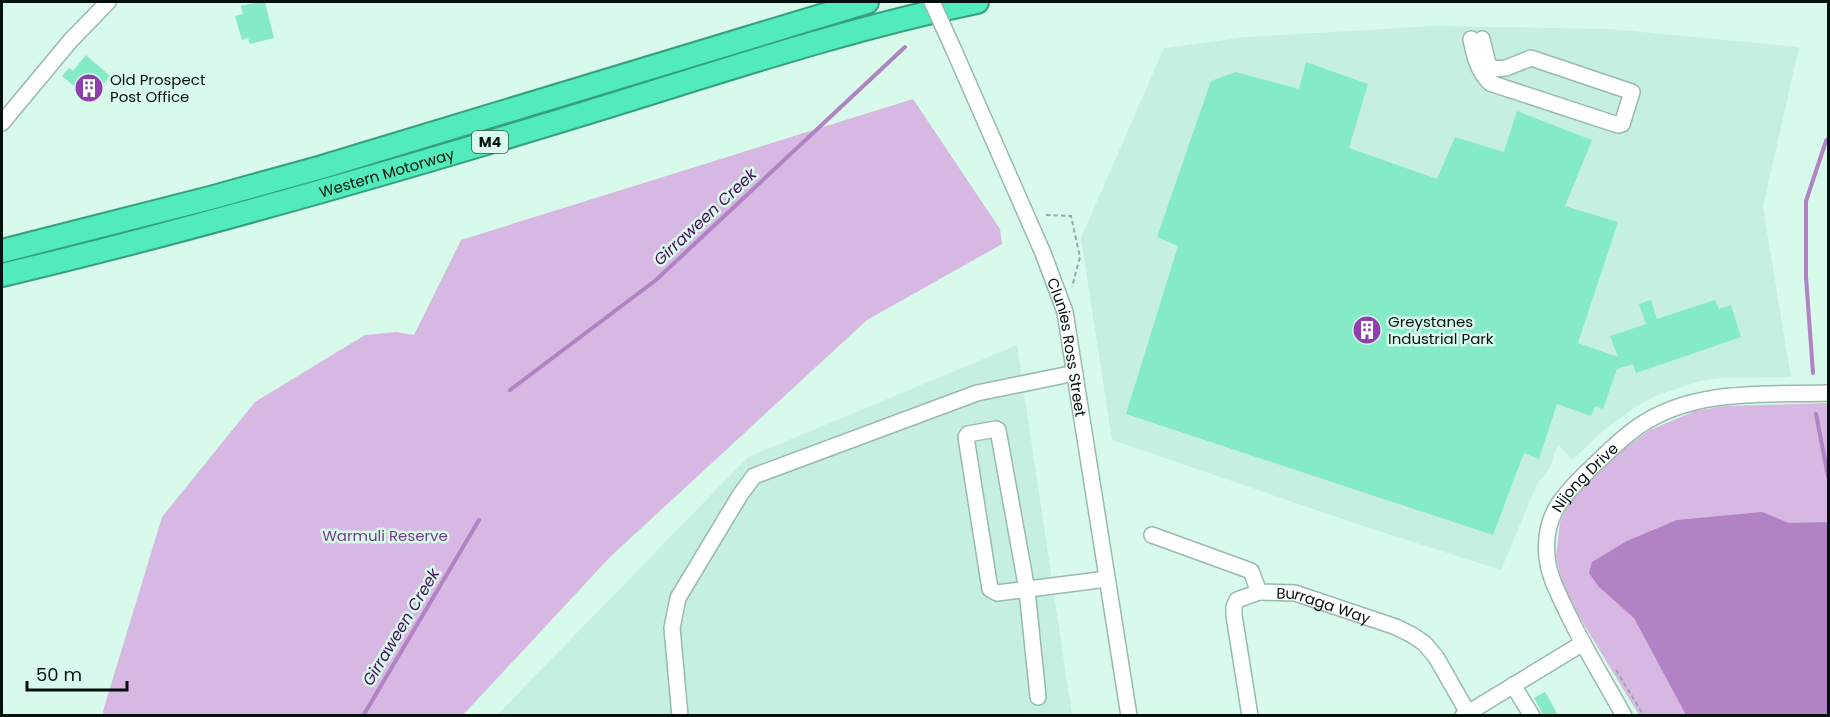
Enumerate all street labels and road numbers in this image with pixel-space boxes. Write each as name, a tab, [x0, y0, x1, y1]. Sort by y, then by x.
road number: M4	[472, 131, 508, 153]
street label: Western Motorway	[316, 143, 457, 202]
street label: Clunies Ross Street	[1043, 275, 1092, 418]
street label: Nijong Drive	[1546, 437, 1622, 516]
street label: Burraga Way	[1276, 582, 1374, 628]

